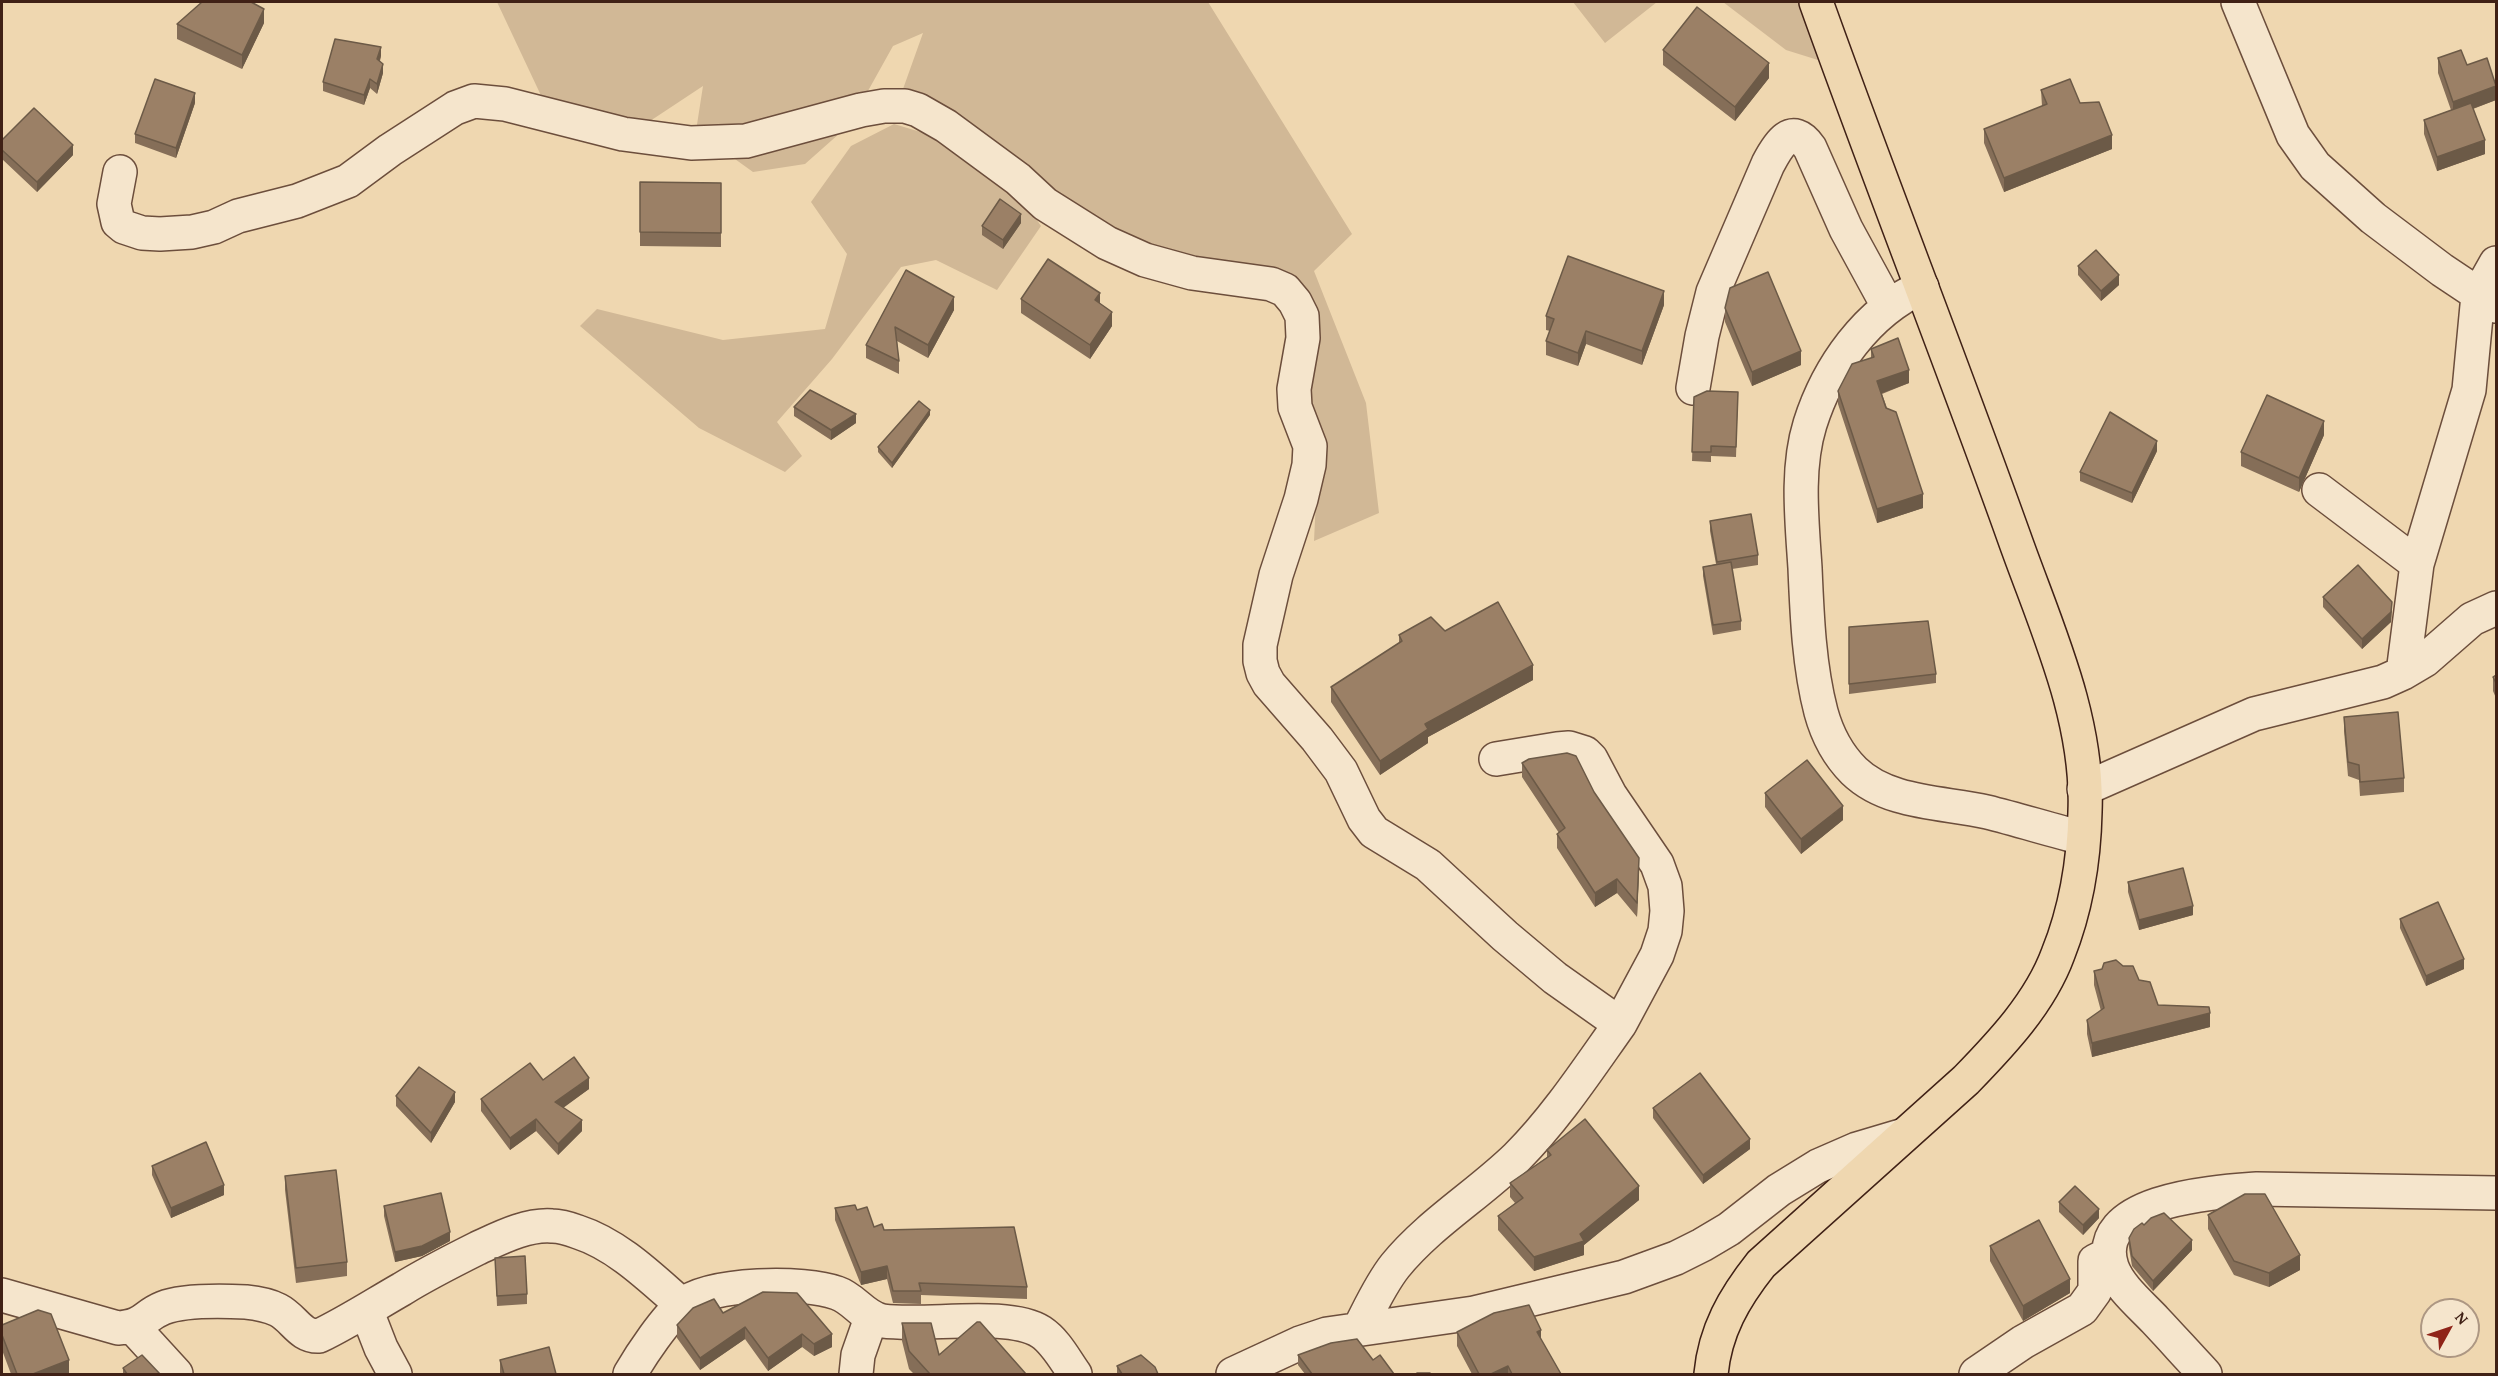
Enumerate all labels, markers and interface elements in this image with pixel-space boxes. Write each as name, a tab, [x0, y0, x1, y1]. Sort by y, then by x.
north arrow	[2420, 1298, 2480, 1358]
text: N	[2450, 1306, 2475, 1330]

